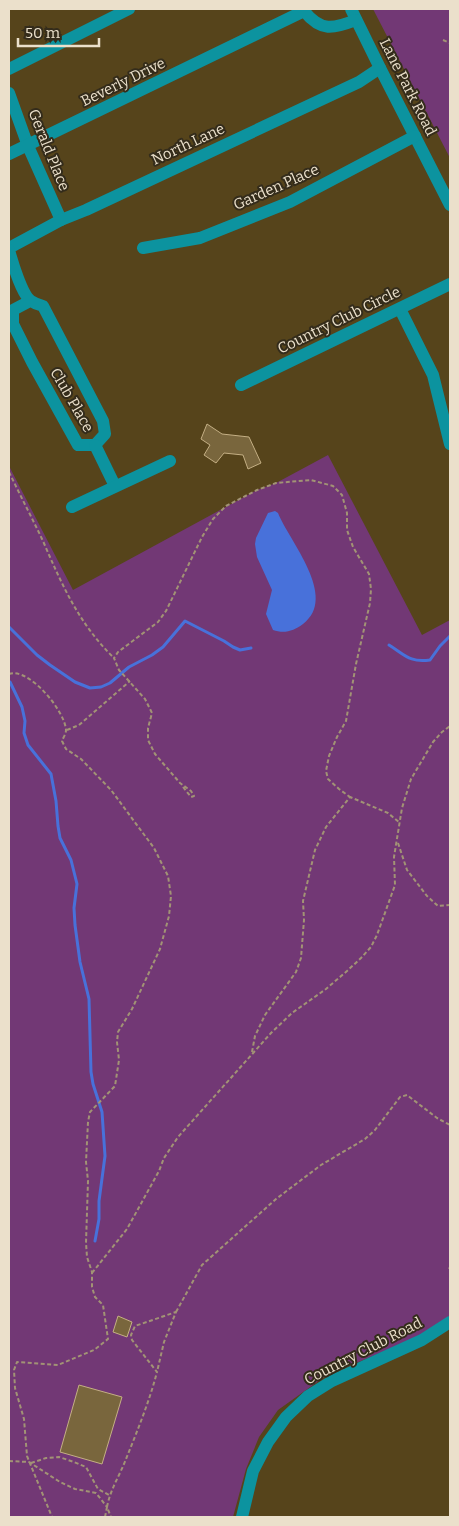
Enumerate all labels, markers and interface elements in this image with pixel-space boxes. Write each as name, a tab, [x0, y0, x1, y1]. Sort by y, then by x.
scale bar	[18, 15, 99, 47]
text: 50 m	[25, 24, 61, 42]
street label: Lane Park Road	[376, 35, 440, 139]
street label: Beverly Drive	[78, 54, 168, 110]
street label: Gerald Place	[24, 107, 74, 193]
street label: North Lane	[149, 119, 227, 169]
street label: Garden Place	[230, 160, 322, 214]
street label: Country Club Circle	[275, 282, 403, 358]
street label: Club Place	[46, 365, 98, 435]
street label: Country Club Road	[301, 1313, 425, 1388]

